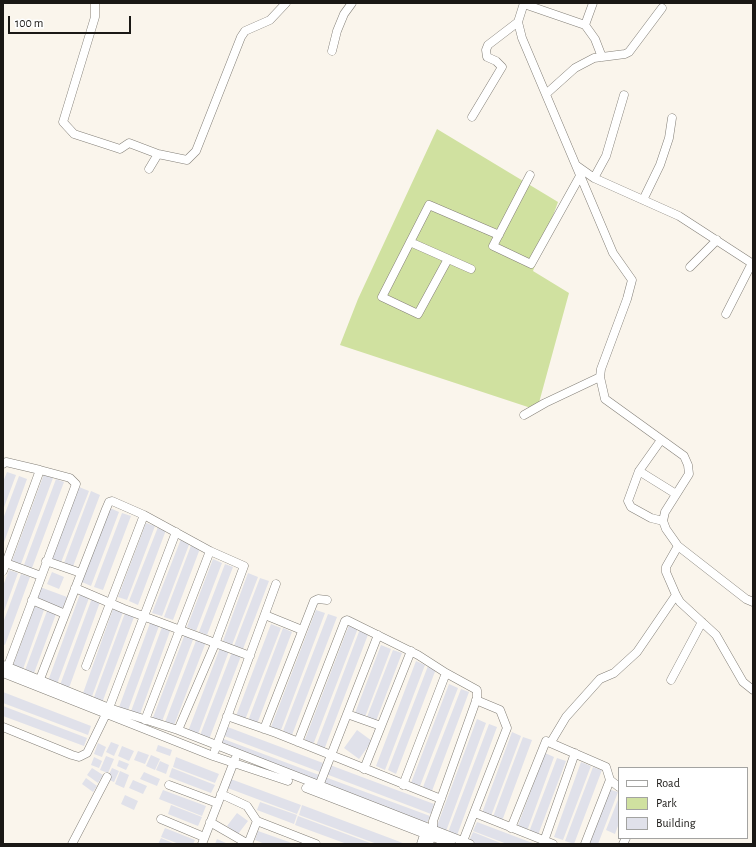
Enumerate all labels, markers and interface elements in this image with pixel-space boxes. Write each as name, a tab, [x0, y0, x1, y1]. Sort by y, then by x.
scale bar	[10, 8, 133, 34]
text: 100 m	[15, 17, 43, 29]
legend	[618, 767, 748, 839]
text: Road	[656, 777, 680, 789]
text: Park	[656, 797, 677, 809]
text: Building	[656, 817, 696, 829]

